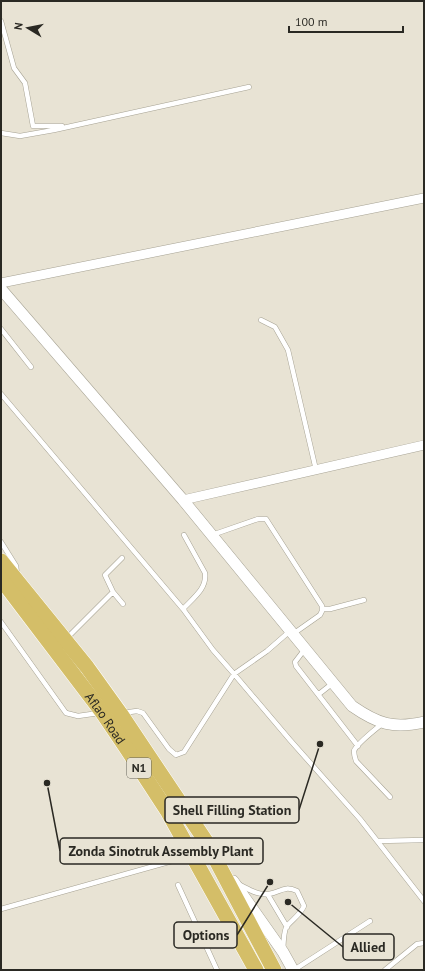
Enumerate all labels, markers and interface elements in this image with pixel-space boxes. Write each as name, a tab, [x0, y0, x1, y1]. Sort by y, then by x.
north arrow	[8, 8, 48, 48]
scale bar	[289, 8, 403, 34]
text: 100 m	[295, 14, 328, 29]
text: N	[11, 21, 26, 31]
street label: Aflao Road	[81, 689, 129, 748]
road number: N1	[127, 758, 151, 778]
callout: Shell Filling Station	[165, 797, 299, 823]
text: Shell Filling Station	[173, 801, 291, 819]
callout: Zonda Sinotruk Assembly Plant	[60, 838, 263, 864]
text: Zonda Sinotruk Assembly Plant	[69, 842, 254, 860]
callout: Options	[174, 922, 237, 948]
text: Options	[183, 926, 229, 944]
callout: Allied	[343, 934, 394, 960]
text: Allied	[350, 938, 386, 956]

